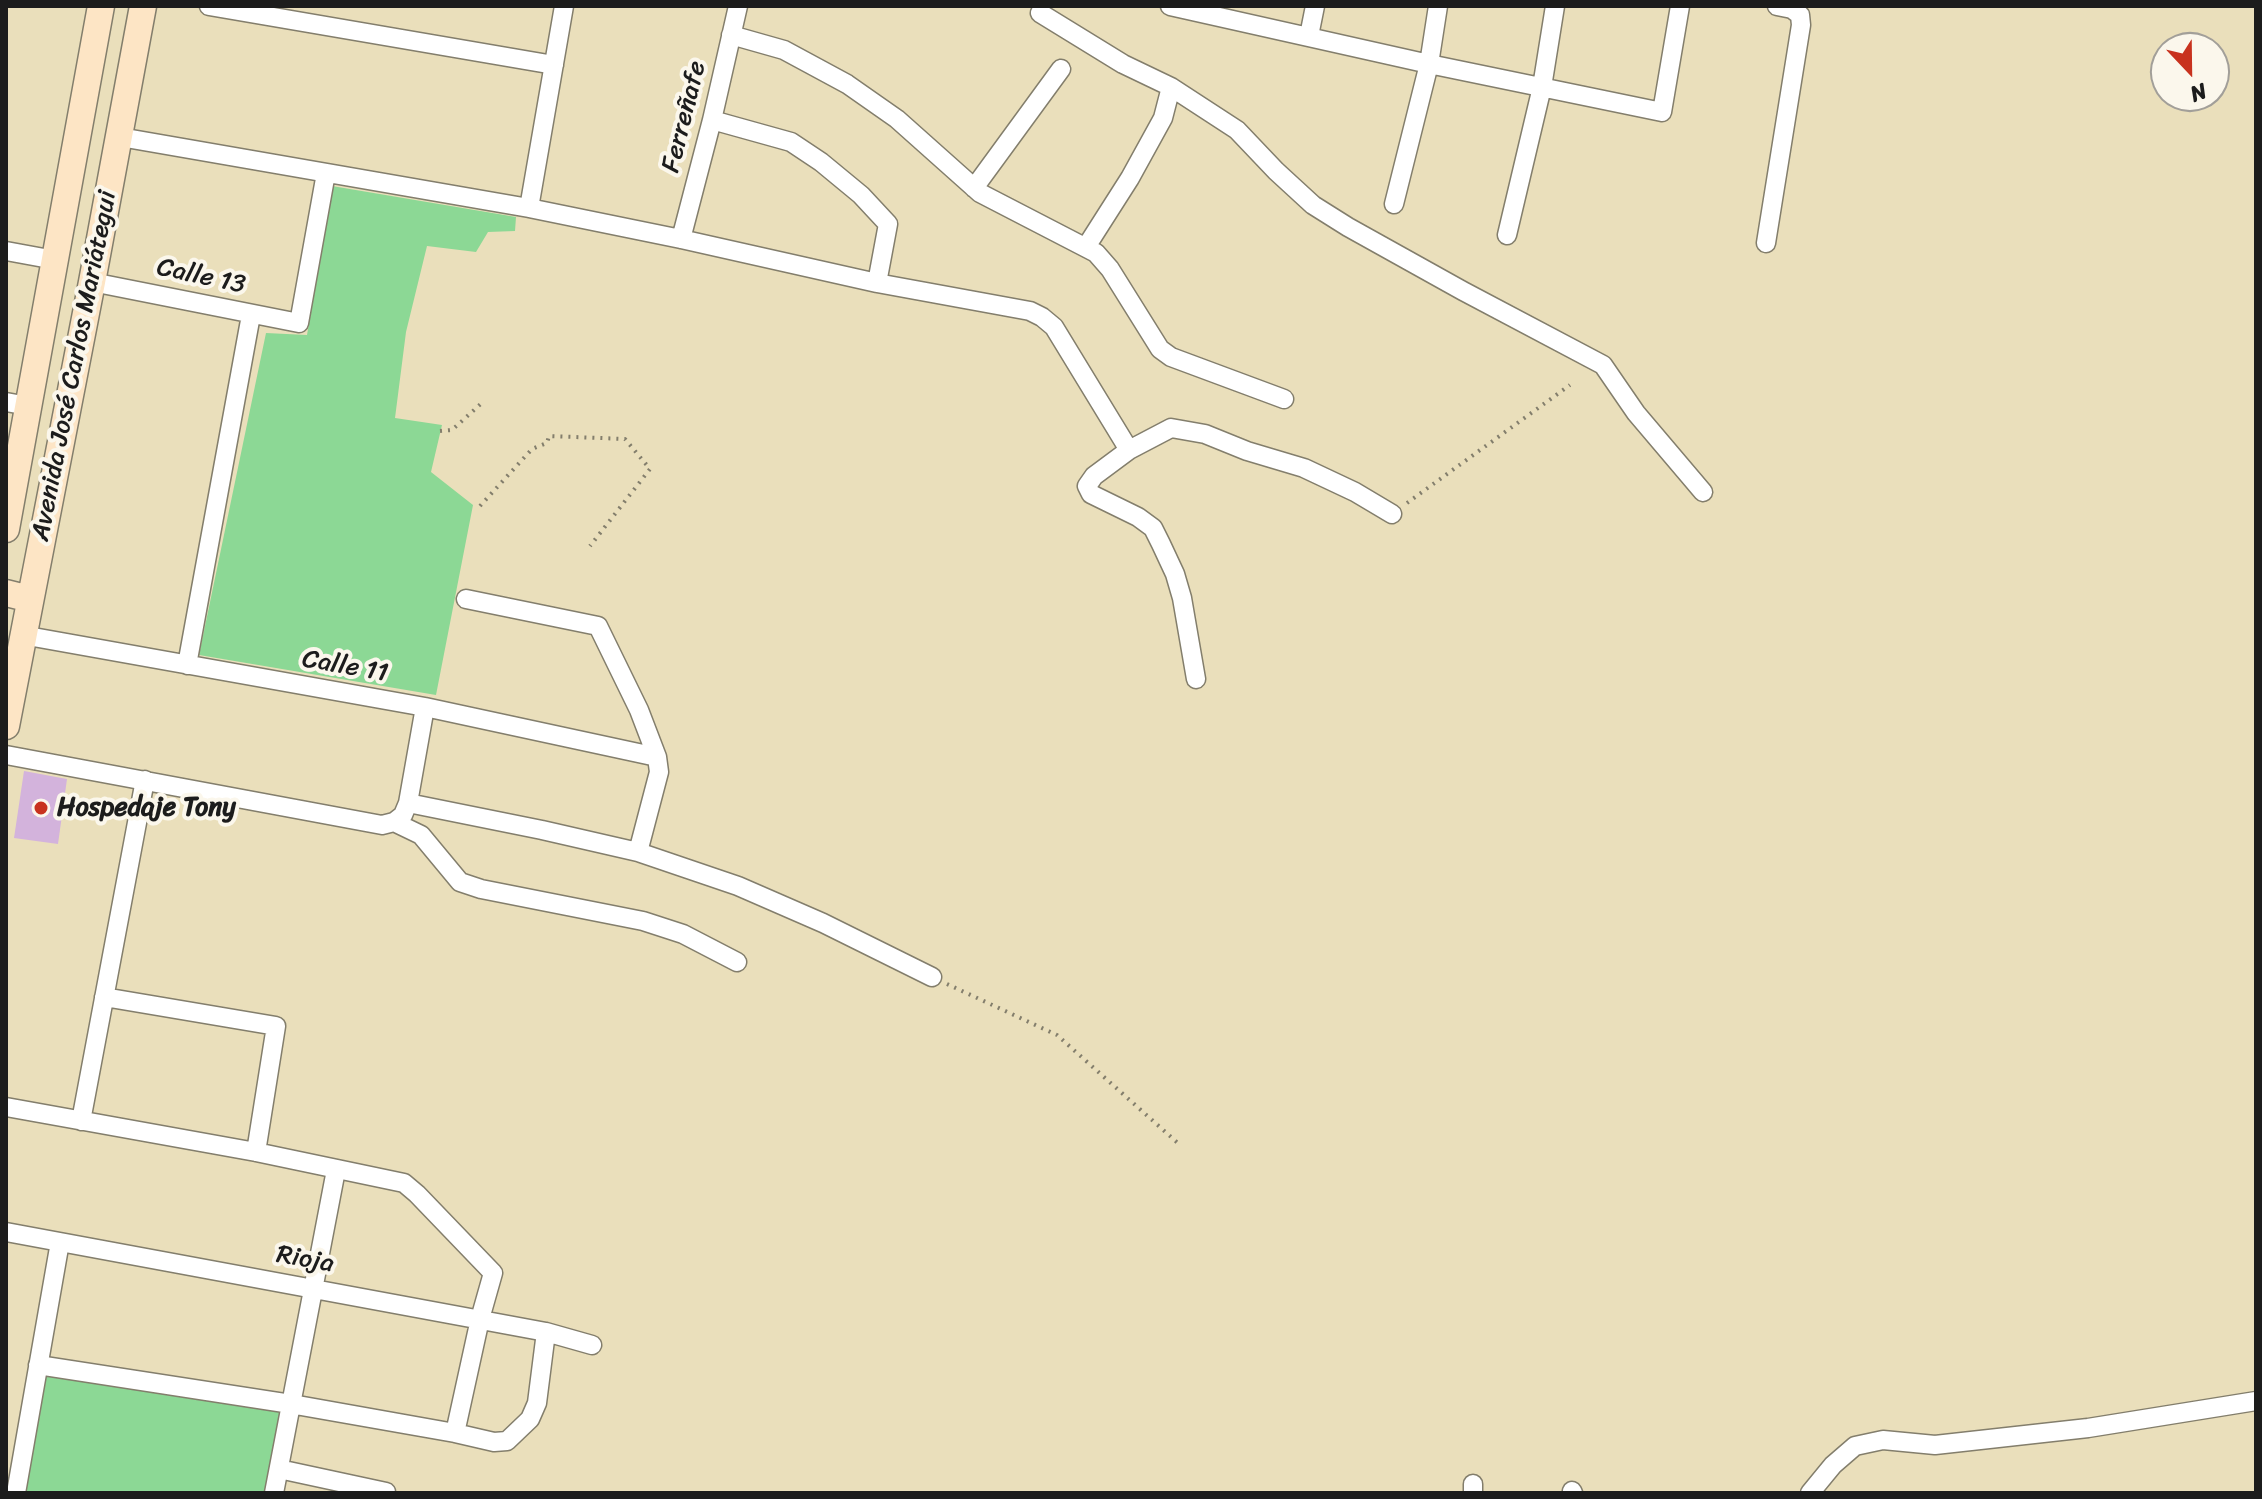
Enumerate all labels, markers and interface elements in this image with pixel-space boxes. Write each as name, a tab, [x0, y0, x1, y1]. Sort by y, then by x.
north arrow	[2150, 32, 2230, 112]
street label: Ferreñafe	[656, 58, 714, 176]
text: N	[2184, 72, 2213, 114]
street label: Avenida José Carlos Mariátegui	[26, 188, 124, 544]
street label: Calle 13	[154, 252, 248, 302]
street label: Calle 11	[300, 644, 390, 690]
place label: Hospedaje Tony	[57, 792, 236, 824]
marker: Hospedaje Tony	[32, 799, 50, 817]
street label: Rioja	[274, 1240, 336, 1280]

